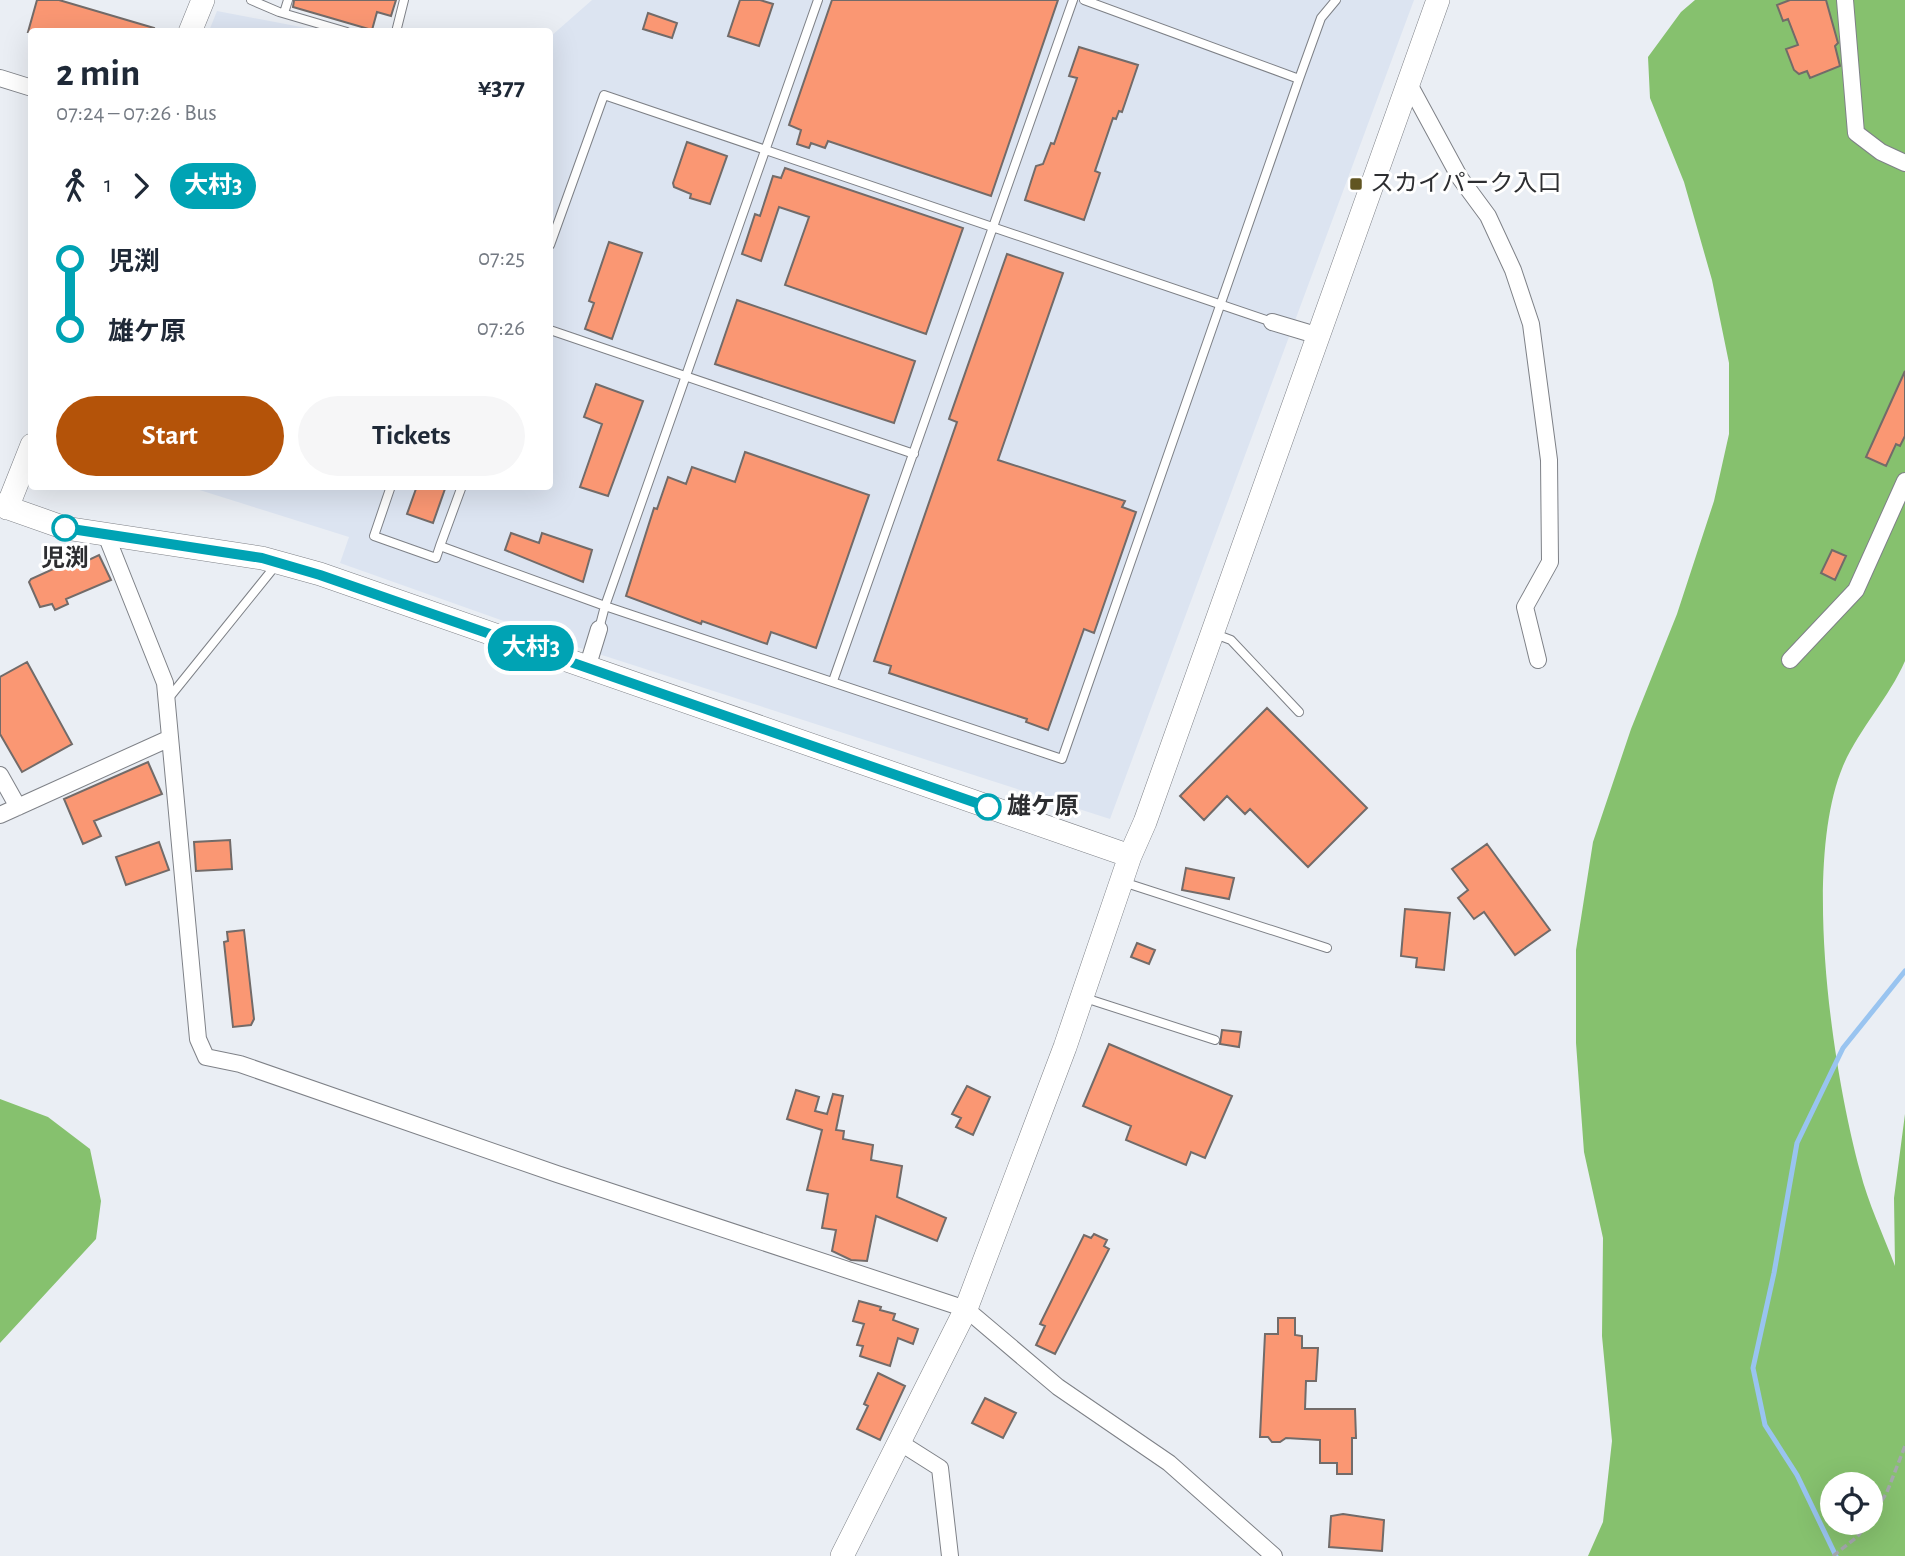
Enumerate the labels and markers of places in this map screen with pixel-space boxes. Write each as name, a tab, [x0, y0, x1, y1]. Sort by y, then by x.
place label: スカイパーク入口	[1370, 171, 1562, 196]
marker: スカイパーク入口	[1348, 176, 1364, 192]
marker: 児渕	[52, 515, 78, 541]
place label: 児渕	[41, 545, 89, 571]
place label: 雄ケ原	[1007, 793, 1079, 819]
marker: 雄ケ原	[975, 794, 1001, 820]

